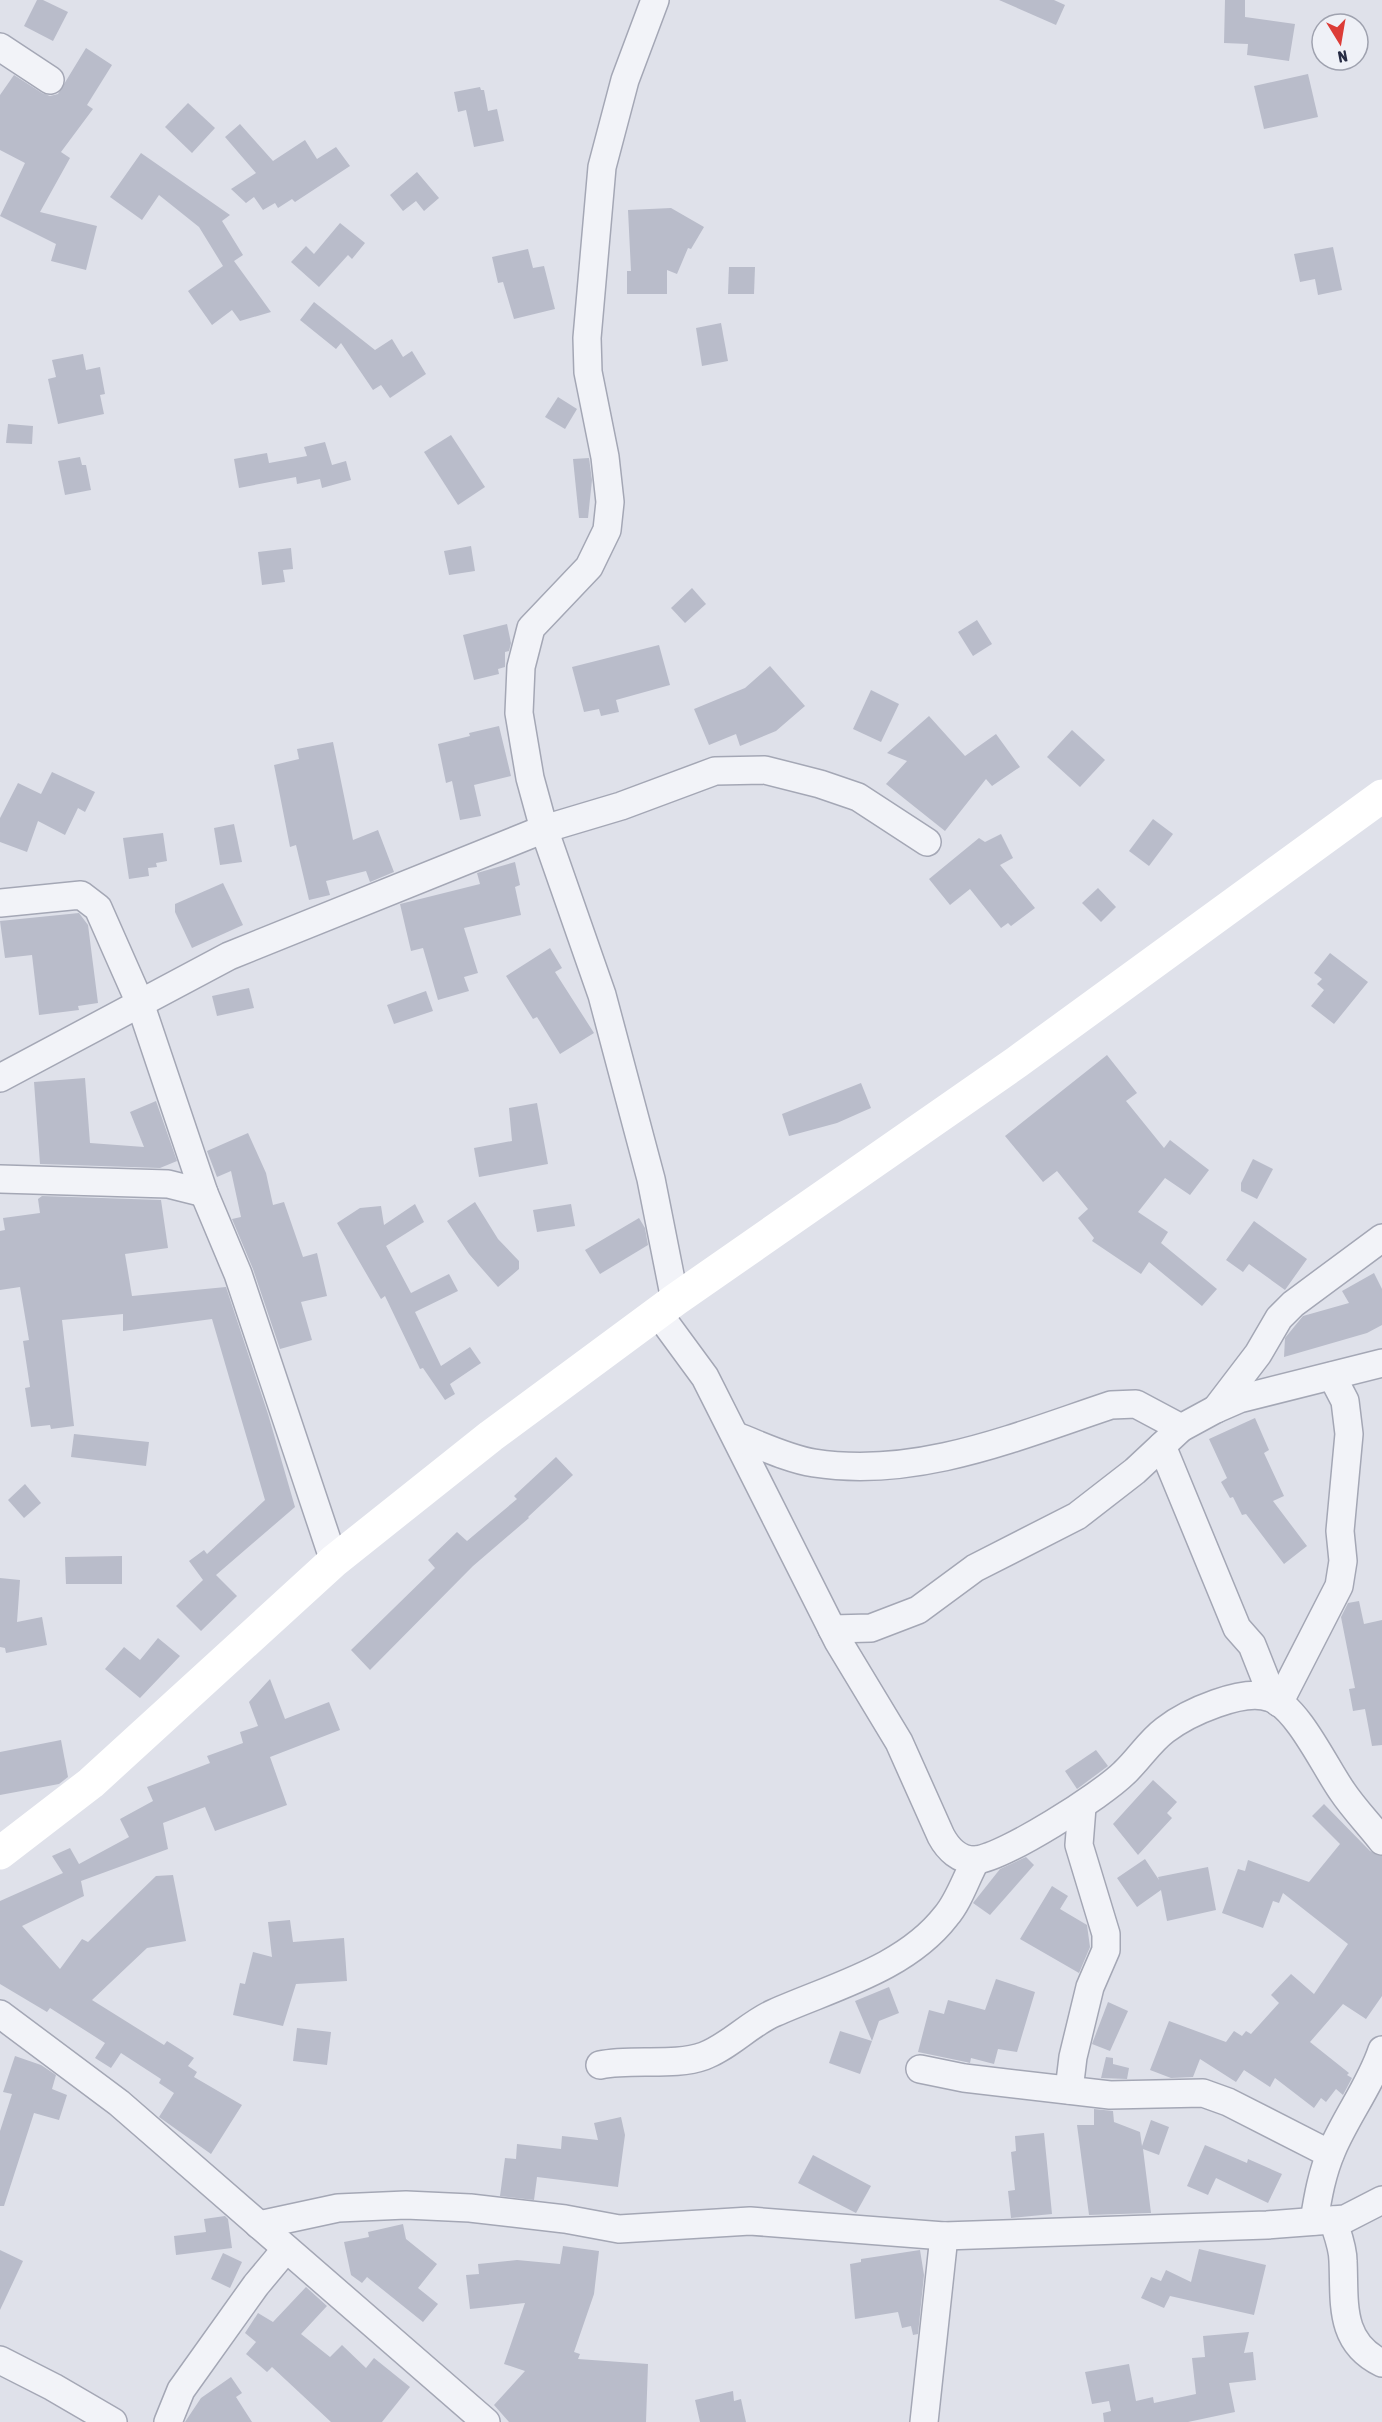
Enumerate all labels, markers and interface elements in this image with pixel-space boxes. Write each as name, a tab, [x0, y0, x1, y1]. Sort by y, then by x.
north arrow	[1310, 12, 1370, 72]
text: N	[1337, 47, 1349, 66]

